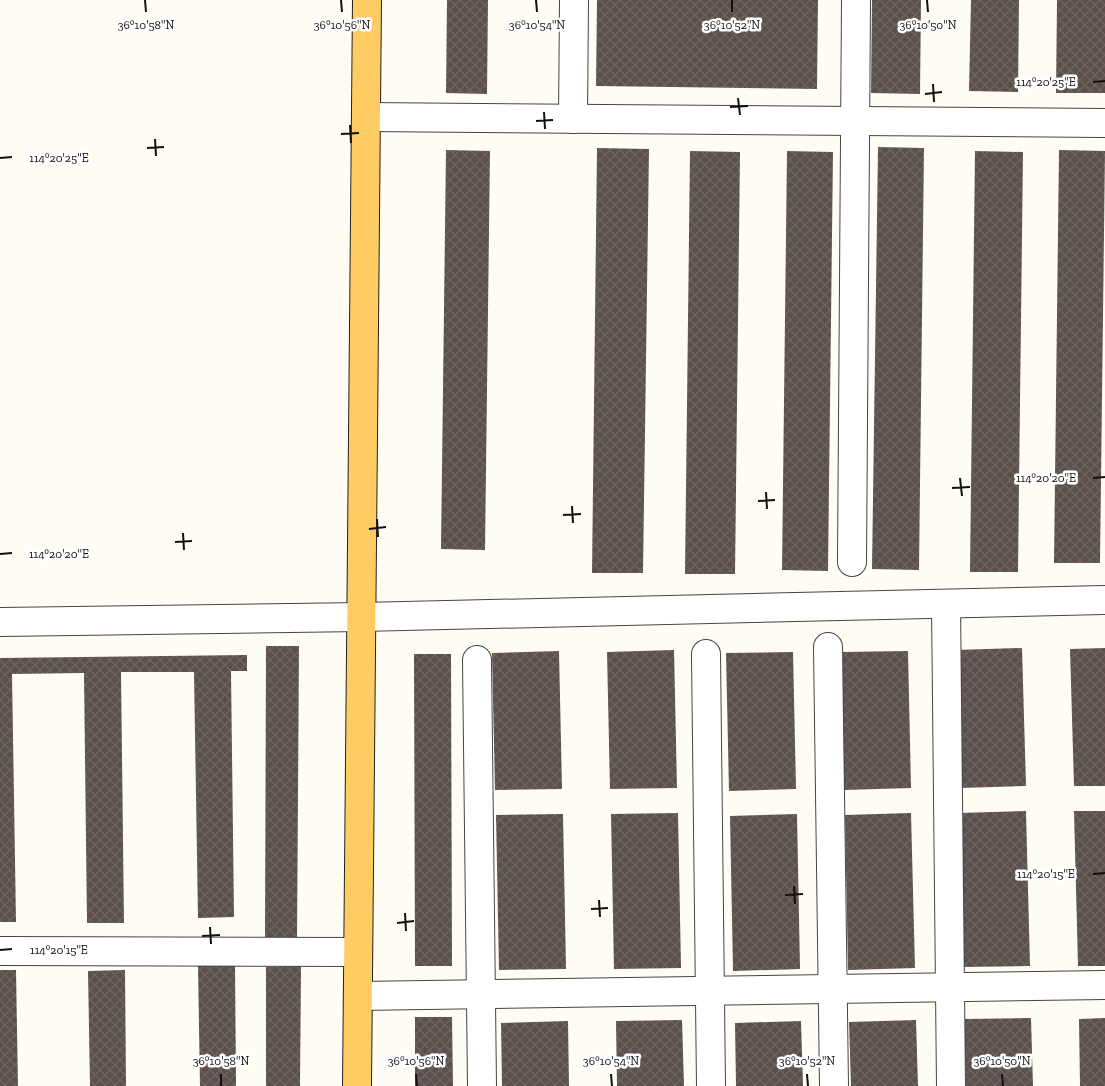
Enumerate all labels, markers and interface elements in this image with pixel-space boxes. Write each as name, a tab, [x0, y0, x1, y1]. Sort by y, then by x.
text: 36°10'58"N	[118, 18, 175, 32]
text: 36°10'56"N	[314, 18, 370, 32]
text: 36°10'54"N	[509, 18, 565, 32]
text: 36°10'52"N	[704, 18, 760, 32]
text: 36°10'50"N	[899, 18, 957, 32]
text: 114°20'25"E	[1016, 75, 1076, 89]
text: 114°20'25"E	[29, 151, 89, 165]
text: 114°20'20"E	[1016, 471, 1076, 485]
text: 114°20'20"E	[29, 547, 89, 561]
text: 114°20'15"E	[1017, 867, 1075, 881]
text: 114°20'15"E	[30, 943, 88, 957]
text: 36°10'58"N	[193, 1054, 250, 1068]
text: 36°10'56"N	[388, 1054, 444, 1068]
text: 36°10'54"N	[583, 1054, 639, 1068]
text: 36°10'52"N	[779, 1054, 835, 1068]
text: 36°10'50"N	[973, 1054, 1031, 1068]

